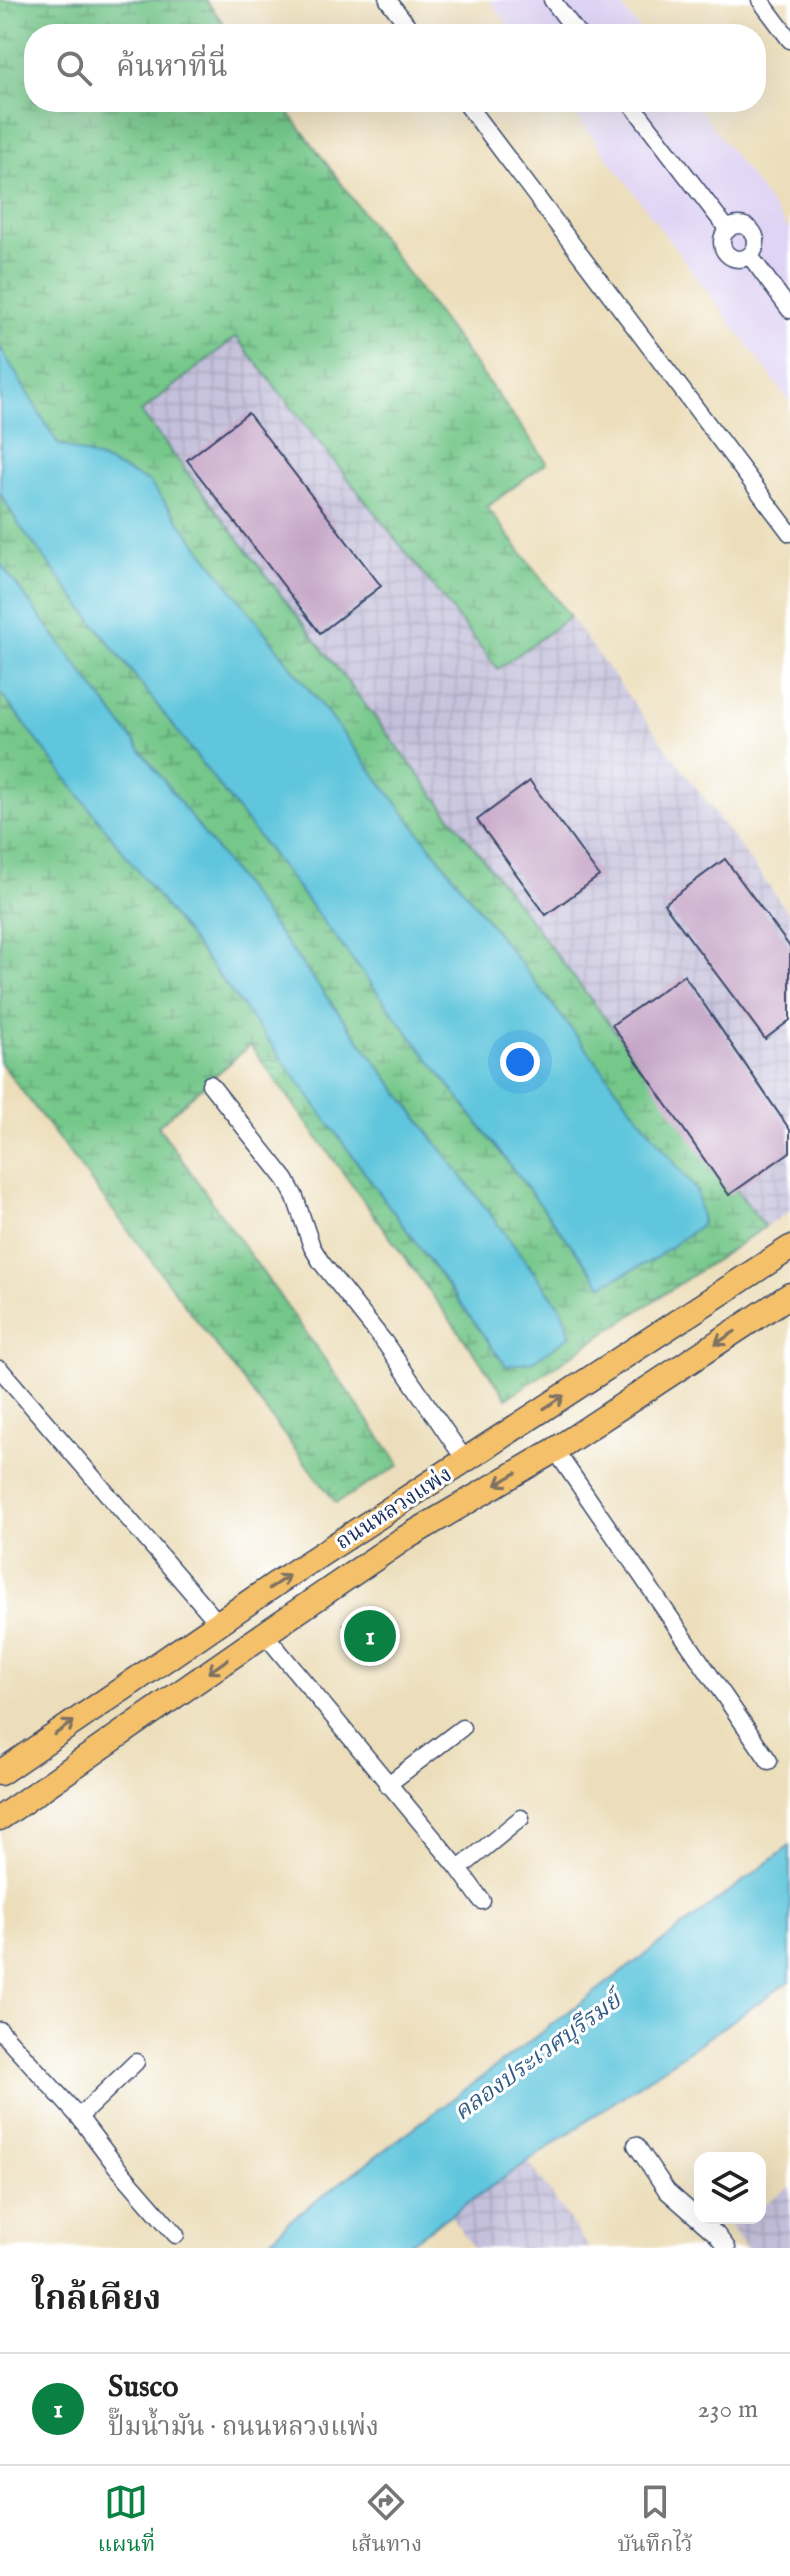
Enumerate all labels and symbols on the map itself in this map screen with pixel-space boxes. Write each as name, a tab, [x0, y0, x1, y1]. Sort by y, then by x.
your location	[500, 1042, 540, 1082]
one-way arrow	[714, 1330, 737, 1346]
one-way arrow	[542, 1394, 565, 1410]
street label: ถนนหลวงแพ่ง	[331, 1461, 458, 1557]
one-way arrow	[495, 1471, 518, 1487]
one-way arrow	[267, 1574, 290, 1590]
pin: 1	[344, 1606, 396, 1666]
one-way arrow	[207, 1658, 229, 1674]
one-way arrow	[52, 1720, 74, 1736]
water label: คลองประเวศบุรีรมย์	[448, 1983, 632, 2128]

